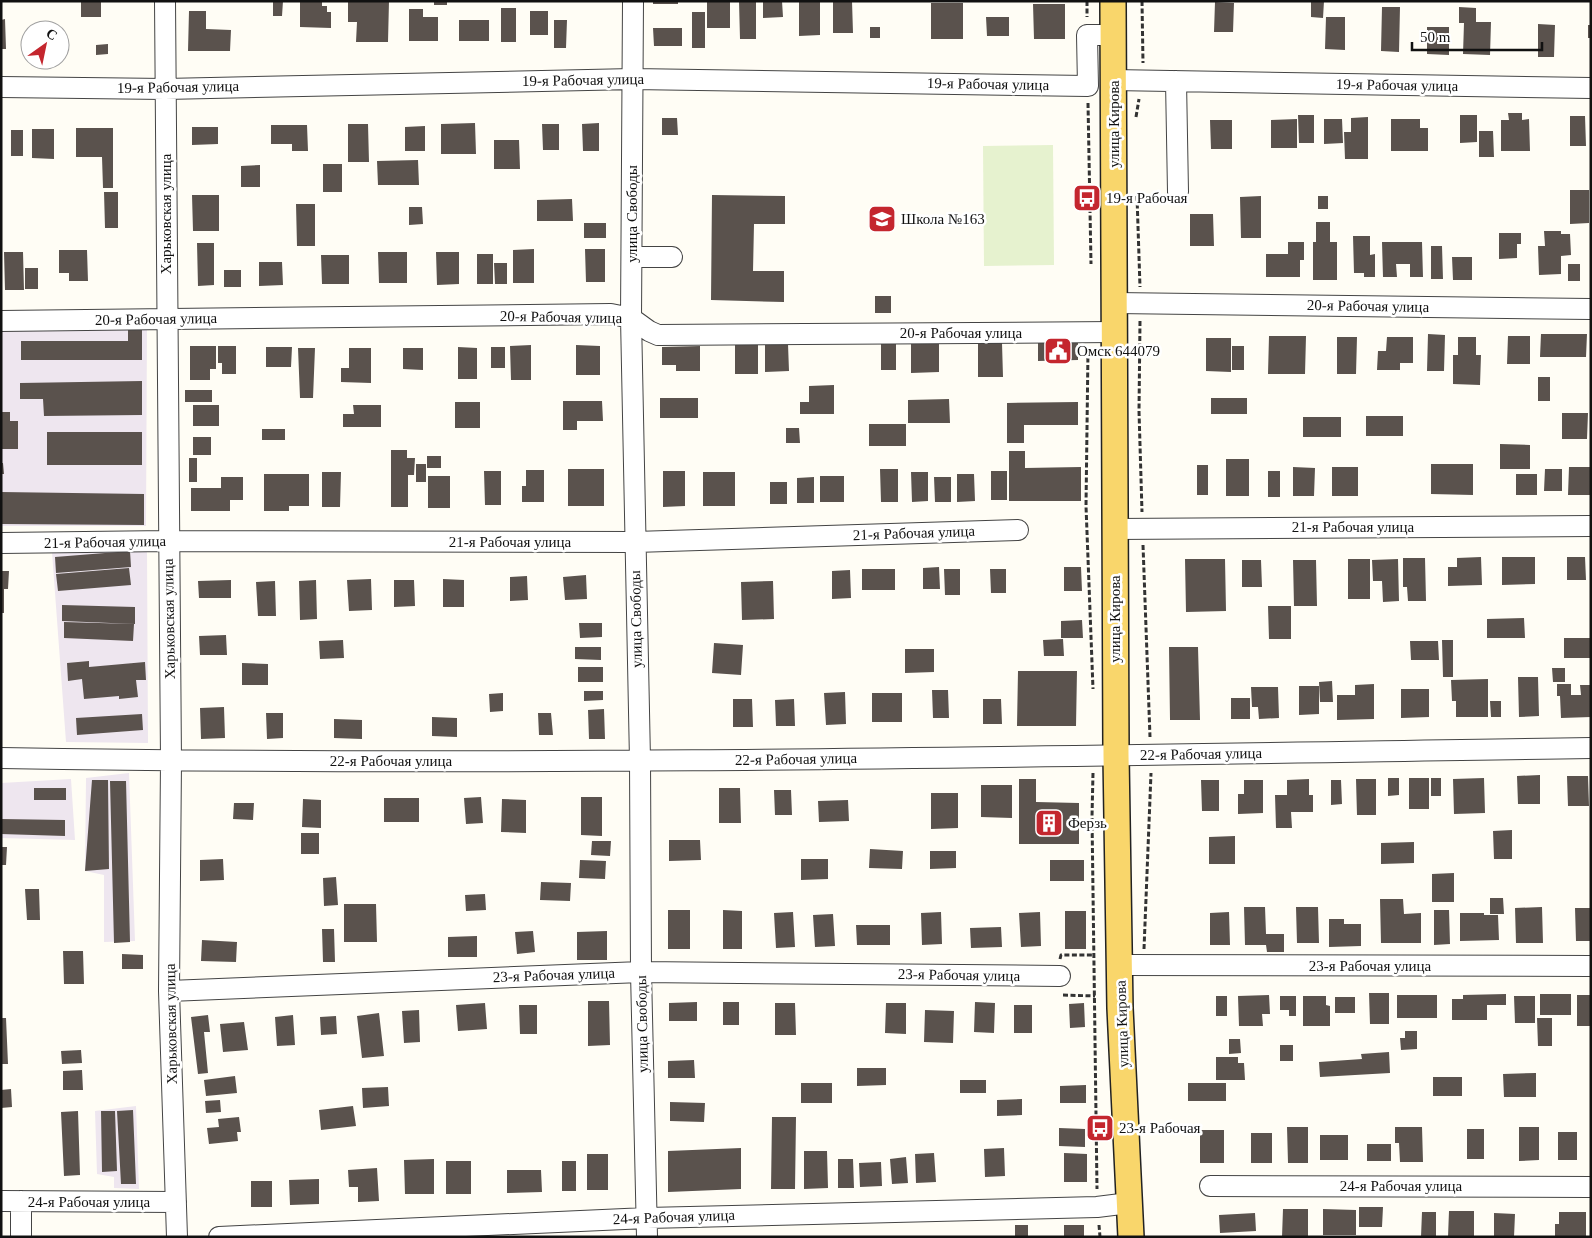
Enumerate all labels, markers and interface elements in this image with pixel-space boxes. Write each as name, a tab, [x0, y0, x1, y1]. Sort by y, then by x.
north arrow	[20, 20, 70, 70]
scale bar	[1412, 20, 1542, 52]
text: С	[43, 25, 60, 44]
text: 50 m	[1420, 29, 1451, 45]
street label: 19-я Рабочая улица	[522, 71, 645, 89]
street label: 19-я Рабочая улица	[927, 75, 1050, 93]
street label: 19-я Рабочая улица	[1336, 76, 1459, 94]
street label: 19-я Рабочая улица	[117, 78, 240, 96]
street label: улица Кирова	[1106, 80, 1122, 168]
street label: Харьковская улица	[158, 153, 174, 274]
street label: улица Свободы	[624, 165, 640, 263]
bus stop icon: 19-я Рабочая	[1072, 183, 1102, 213]
place label: 19-я Рабочая	[1106, 190, 1188, 206]
school or university icon: Школа №163	[867, 204, 897, 234]
place label: Школа №163	[901, 211, 985, 227]
street label: 20-я Рабочая улица	[1307, 297, 1430, 315]
street label: 20-я Рабочая улица	[500, 308, 623, 326]
street label: 20-я Рабочая улица	[95, 310, 218, 328]
street label: 20-я Рабочая улица	[900, 325, 1022, 341]
public building icon: Омск 644079	[1043, 336, 1073, 366]
place label: Омск 644079	[1077, 343, 1160, 359]
street label: 21-я Рабочая улица	[1292, 519, 1414, 535]
street label: 21-я Рабочая улица	[853, 523, 976, 543]
street label: 21-я Рабочая улица	[44, 533, 167, 551]
street label: 21-я Рабочая улица	[449, 534, 571, 550]
street label: Харьковская улица	[160, 558, 178, 680]
street label: улица Свободы	[627, 570, 645, 668]
street label: улица Кирова	[1107, 575, 1123, 663]
street label: 22-я Рабочая улица	[1140, 745, 1263, 763]
street label: 22-я Рабочая улица	[735, 750, 858, 768]
street label: 22-я Рабочая улица	[330, 753, 452, 769]
building icon: Ферзь	[1034, 808, 1064, 838]
place label: Ферзь	[1068, 815, 1107, 831]
street label: 23-я Рабочая улица	[1309, 958, 1431, 974]
street label: Харьковская улица	[162, 963, 180, 1085]
street label: 23-я Рабочая улица	[493, 965, 616, 985]
street label: 23-я Рабочая улица	[898, 966, 1021, 984]
street label: улица Свободы	[633, 975, 651, 1073]
street label: улица Кирова	[1112, 980, 1132, 1068]
bus stop icon: 23-я Рабочая	[1085, 1113, 1115, 1143]
place label: 23-я Рабочая	[1119, 1120, 1201, 1136]
street label: 24-я Рабочая улица	[1340, 1178, 1462, 1194]
street label: 24-я Рабочая улица	[28, 1194, 150, 1210]
street label: 24-я Рабочая улица	[613, 1207, 736, 1227]

